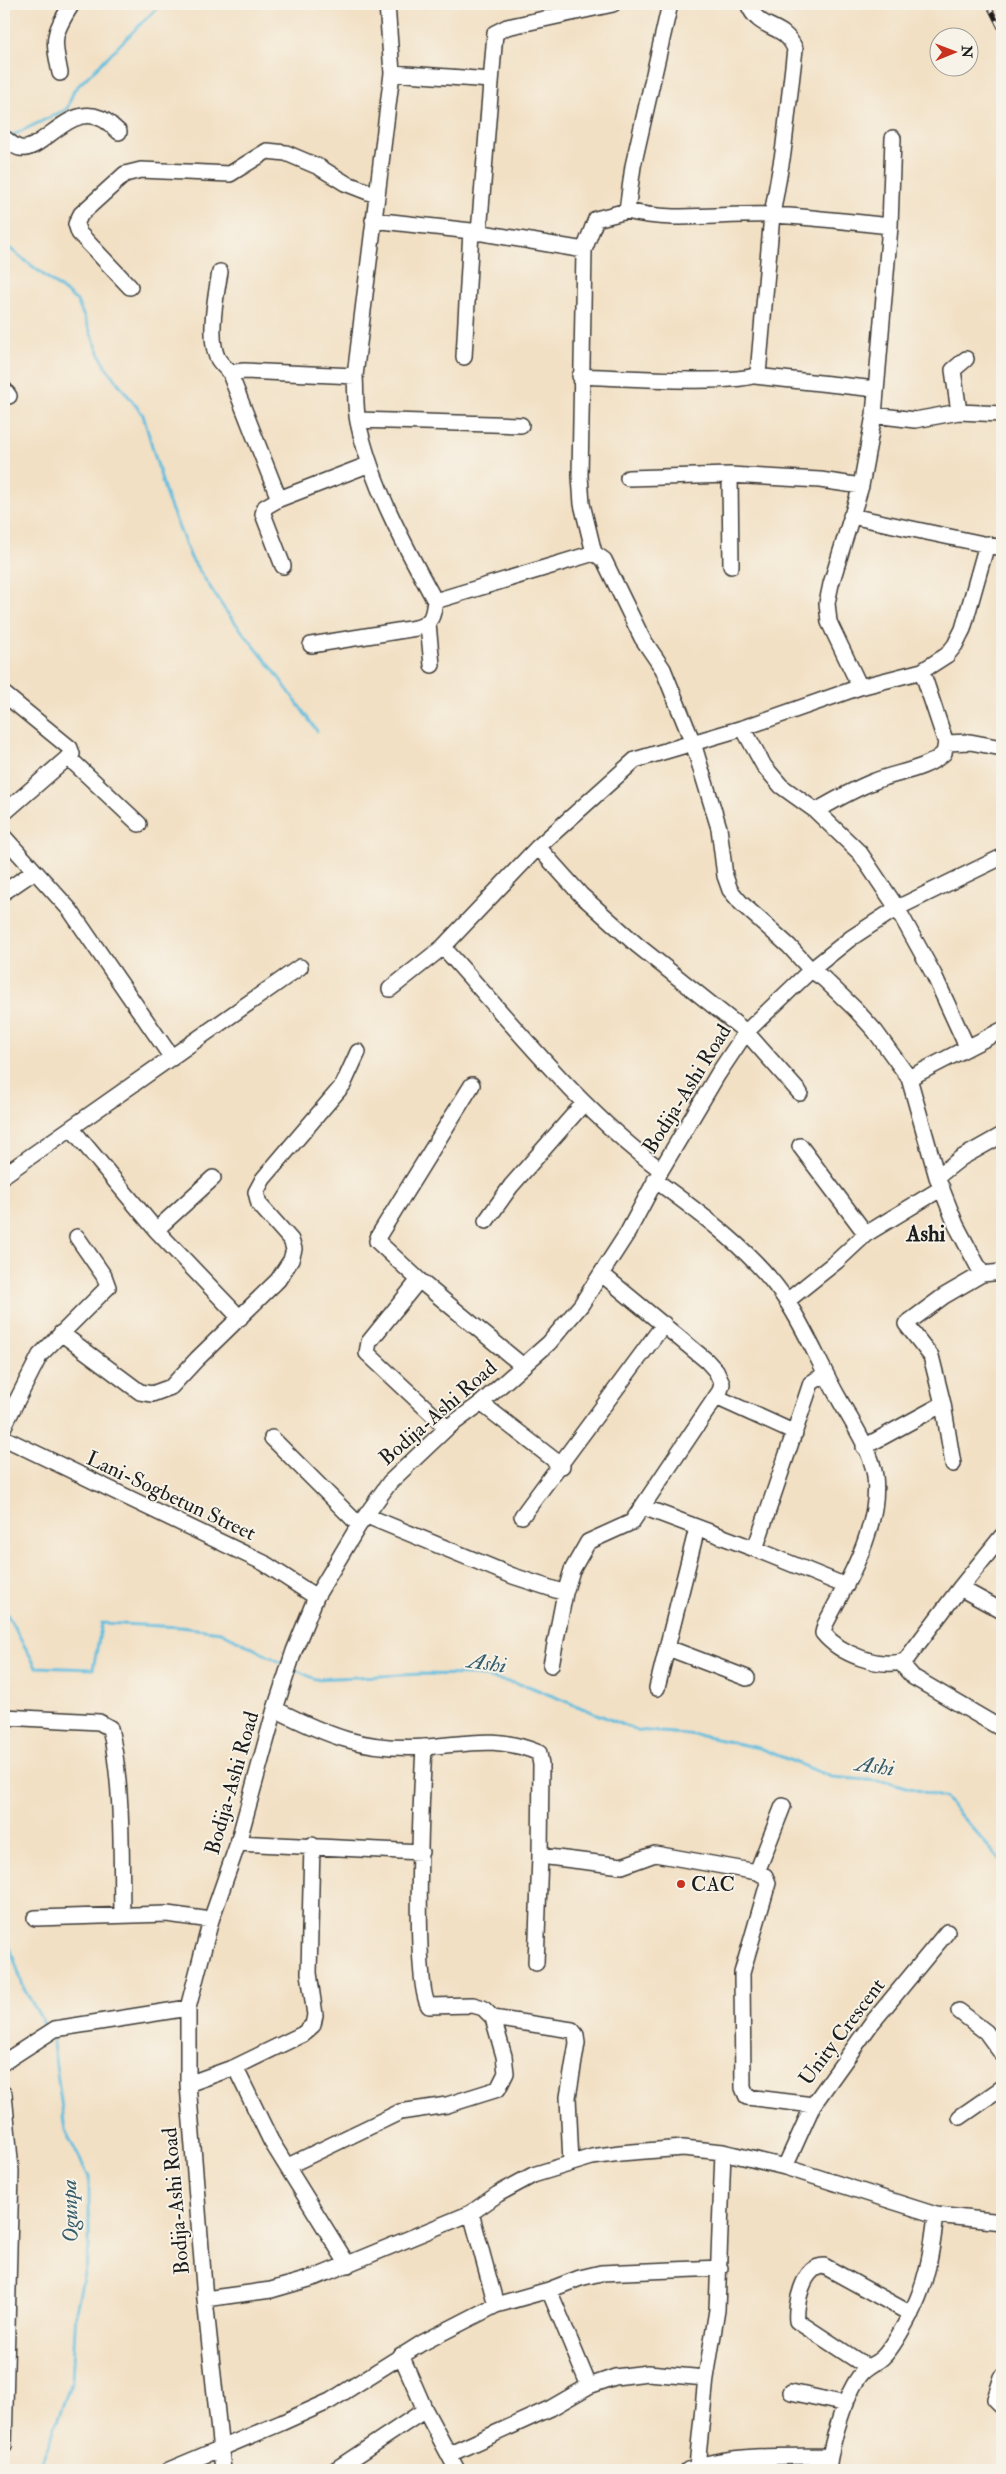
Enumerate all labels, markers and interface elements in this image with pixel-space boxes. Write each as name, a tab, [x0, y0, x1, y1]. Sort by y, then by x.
north arrow	[928, 28, 978, 78]
text: N	[958, 44, 975, 59]
street label: Bodija-Ashi Road	[636, 1019, 738, 1159]
district label: Ashi	[906, 1220, 946, 1248]
street label: Bodija-Ashi Road	[373, 1354, 503, 1472]
street label: Lani-Sogbetun Street	[82, 1445, 260, 1547]
water label: Ashi	[464, 1646, 508, 1680]
street label: Bodija-Ashi Road	[199, 1708, 265, 1858]
water label: Ashi	[852, 1749, 896, 1783]
place label: CAC	[691, 1871, 735, 1898]
marker: CAC	[675, 1878, 687, 1890]
street label: Unity Crescent	[793, 1973, 891, 2091]
street label: Bodija-Ashi Road	[156, 2126, 196, 2276]
water label: Ogunpa	[55, 2179, 85, 2243]

